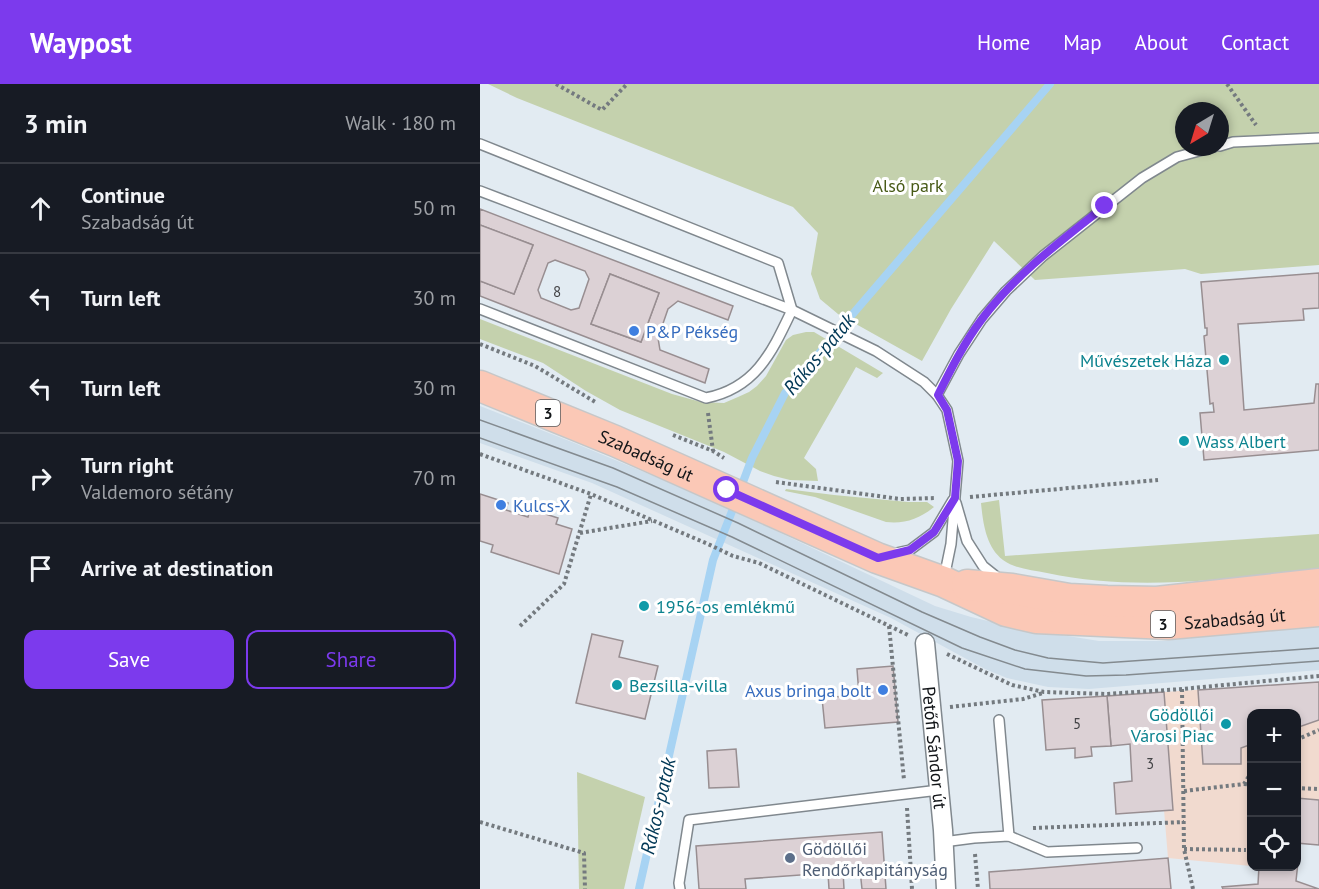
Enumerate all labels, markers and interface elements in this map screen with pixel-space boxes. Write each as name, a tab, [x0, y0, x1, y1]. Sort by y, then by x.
text: Waypost	[30, 24, 132, 61]
text: Home	[977, 29, 1030, 56]
text: Map	[1063, 29, 1102, 56]
text: About	[1135, 29, 1188, 56]
text: Contact	[1221, 29, 1289, 56]
north arrow	[1175, 102, 1229, 156]
text: 3 min	[24, 107, 87, 140]
text: Walk · 180 m	[345, 110, 456, 136]
park label: Alsó park	[872, 174, 944, 197]
text: Continue	[81, 181, 165, 209]
icon: ahead	[24, 192, 57, 225]
route end	[1091, 192, 1117, 218]
text: 50 m	[413, 195, 456, 221]
text: Szabadság út	[81, 209, 194, 235]
icon: left	[24, 282, 57, 315]
house number: 8	[553, 282, 561, 301]
text: Turn left	[81, 284, 161, 312]
text: 30 m	[413, 285, 456, 311]
water label: Rákos-patak	[777, 307, 861, 400]
place label: P&P Pékség	[646, 320, 738, 343]
marker: P&P Pékség	[627, 324, 641, 338]
place label: Művészetek Háza	[1080, 349, 1212, 372]
marker: Művészetek Háza	[1217, 353, 1231, 367]
icon: left	[24, 372, 57, 405]
text: Turn left	[81, 374, 161, 402]
text: 30 m	[413, 375, 456, 401]
road number: 3	[536, 400, 560, 426]
street label: Szabadság út	[595, 424, 697, 486]
place label: Wass Albert	[1196, 430, 1286, 453]
marker: Wass Albert	[1177, 434, 1191, 448]
text: Turn right	[81, 451, 173, 479]
icon: right	[24, 462, 57, 495]
text: 70 m	[413, 465, 456, 491]
route start	[713, 476, 739, 502]
text: Valdemoro sétány	[81, 479, 233, 505]
place label: Kulcs-X	[513, 494, 570, 517]
marker: Kulcs-X	[494, 498, 508, 512]
icon: arrive	[24, 552, 57, 585]
text: Arrive at destination	[81, 554, 273, 582]
place label: 1956-os emlékmű	[656, 595, 795, 618]
marker: 1956-os emlékmű	[637, 599, 651, 613]
street label: Szabadság út	[1183, 602, 1286, 634]
road number: 3	[1151, 611, 1175, 637]
button: Save	[24, 630, 234, 689]
button: Share	[246, 630, 456, 689]
place label: Bezsilla-villa	[629, 674, 728, 697]
marker: Bezsilla-villa	[610, 678, 624, 692]
place label: Axus bringa bolt	[745, 679, 871, 702]
marker: Axus bringa bolt	[876, 683, 890, 697]
street label: Petőfi Sándor út	[918, 685, 952, 810]
place label: Gödöllői Városi Piac	[1130, 703, 1214, 747]
map controls	[1247, 709, 1301, 871]
button: +	[1247, 709, 1301, 763]
house number: 5	[1073, 714, 1081, 733]
marker: Gödöllői Városi Piac	[1219, 717, 1233, 731]
water label: Rákos-patak	[634, 754, 682, 857]
house number: 3	[1146, 754, 1154, 773]
button: −	[1247, 763, 1301, 817]
button: locate	[1247, 817, 1301, 871]
place label: Gödöllői Rendőrkapitányság	[802, 837, 948, 881]
marker: Gödöllői Rendőrkapitányság	[783, 851, 797, 865]

